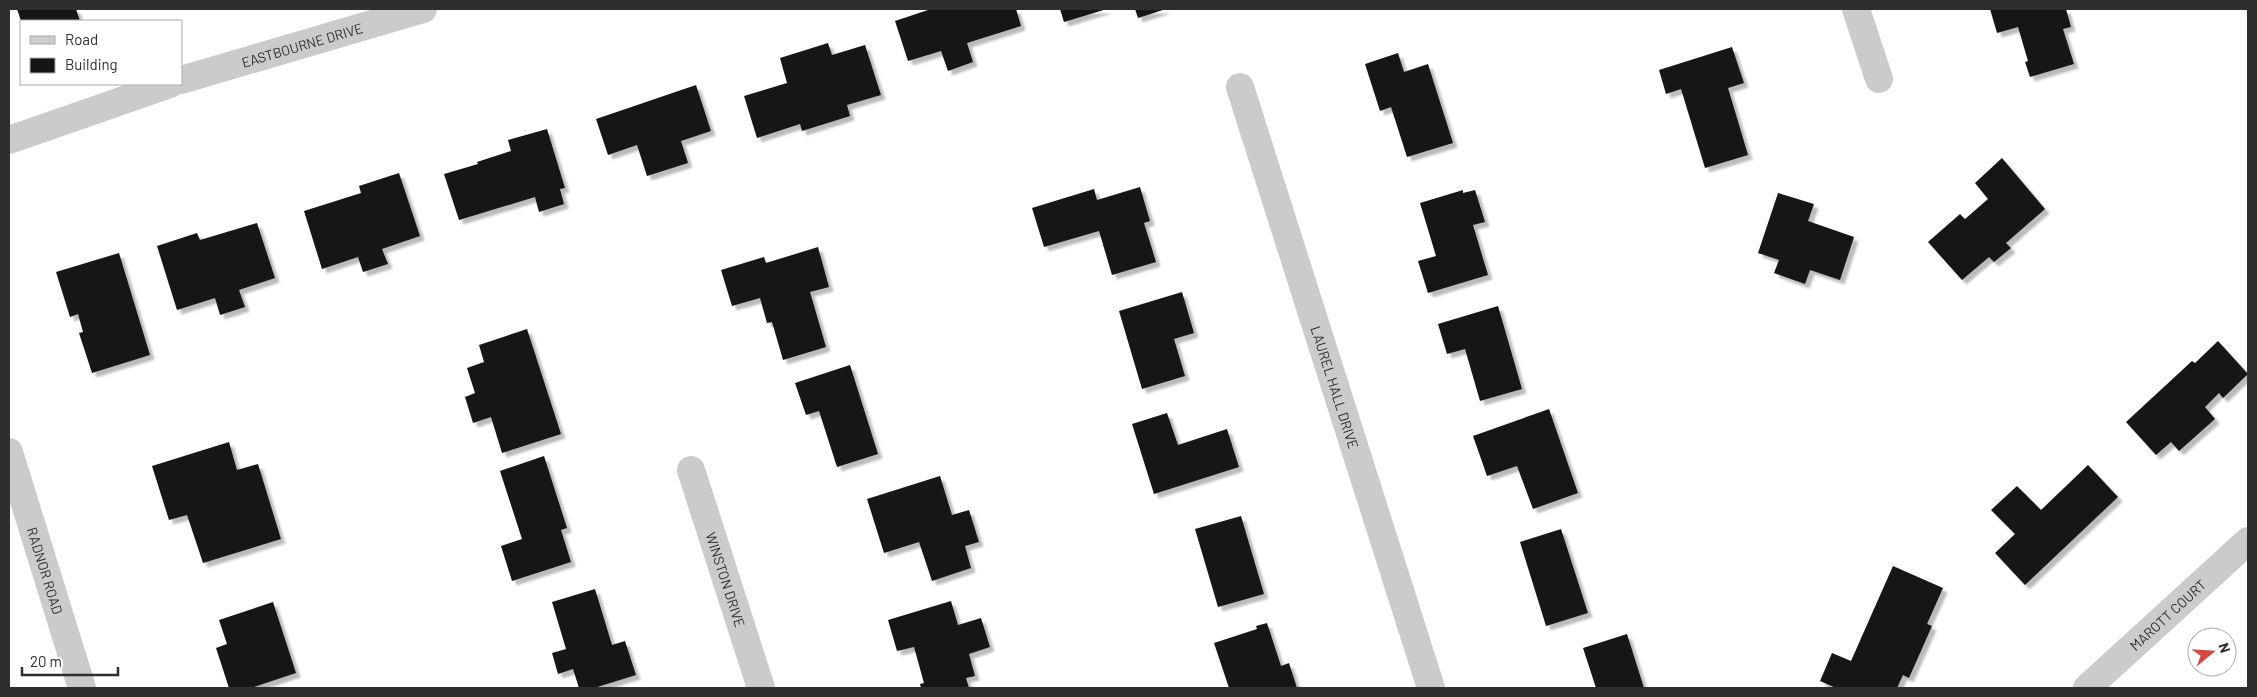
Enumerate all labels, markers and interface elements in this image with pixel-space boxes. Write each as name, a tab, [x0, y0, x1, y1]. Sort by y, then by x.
street label: EASTBOURNE DRIVE	[239, 19, 364, 70]
legend	[20, 20, 182, 85]
text: Road	[65, 30, 98, 48]
text: Building	[65, 55, 118, 73]
street label: LAUREL HALL DRIVE	[1308, 324, 1363, 451]
street label: RADNOR ROAD	[24, 525, 67, 616]
street label: WINSTON DRIVE	[703, 530, 749, 629]
street label: MAROTT COURT	[2126, 575, 2209, 654]
north arrow	[2187, 627, 2237, 677]
text: N	[2215, 641, 2234, 655]
scale bar	[22, 644, 119, 676]
text: 20 m	[30, 652, 62, 670]

